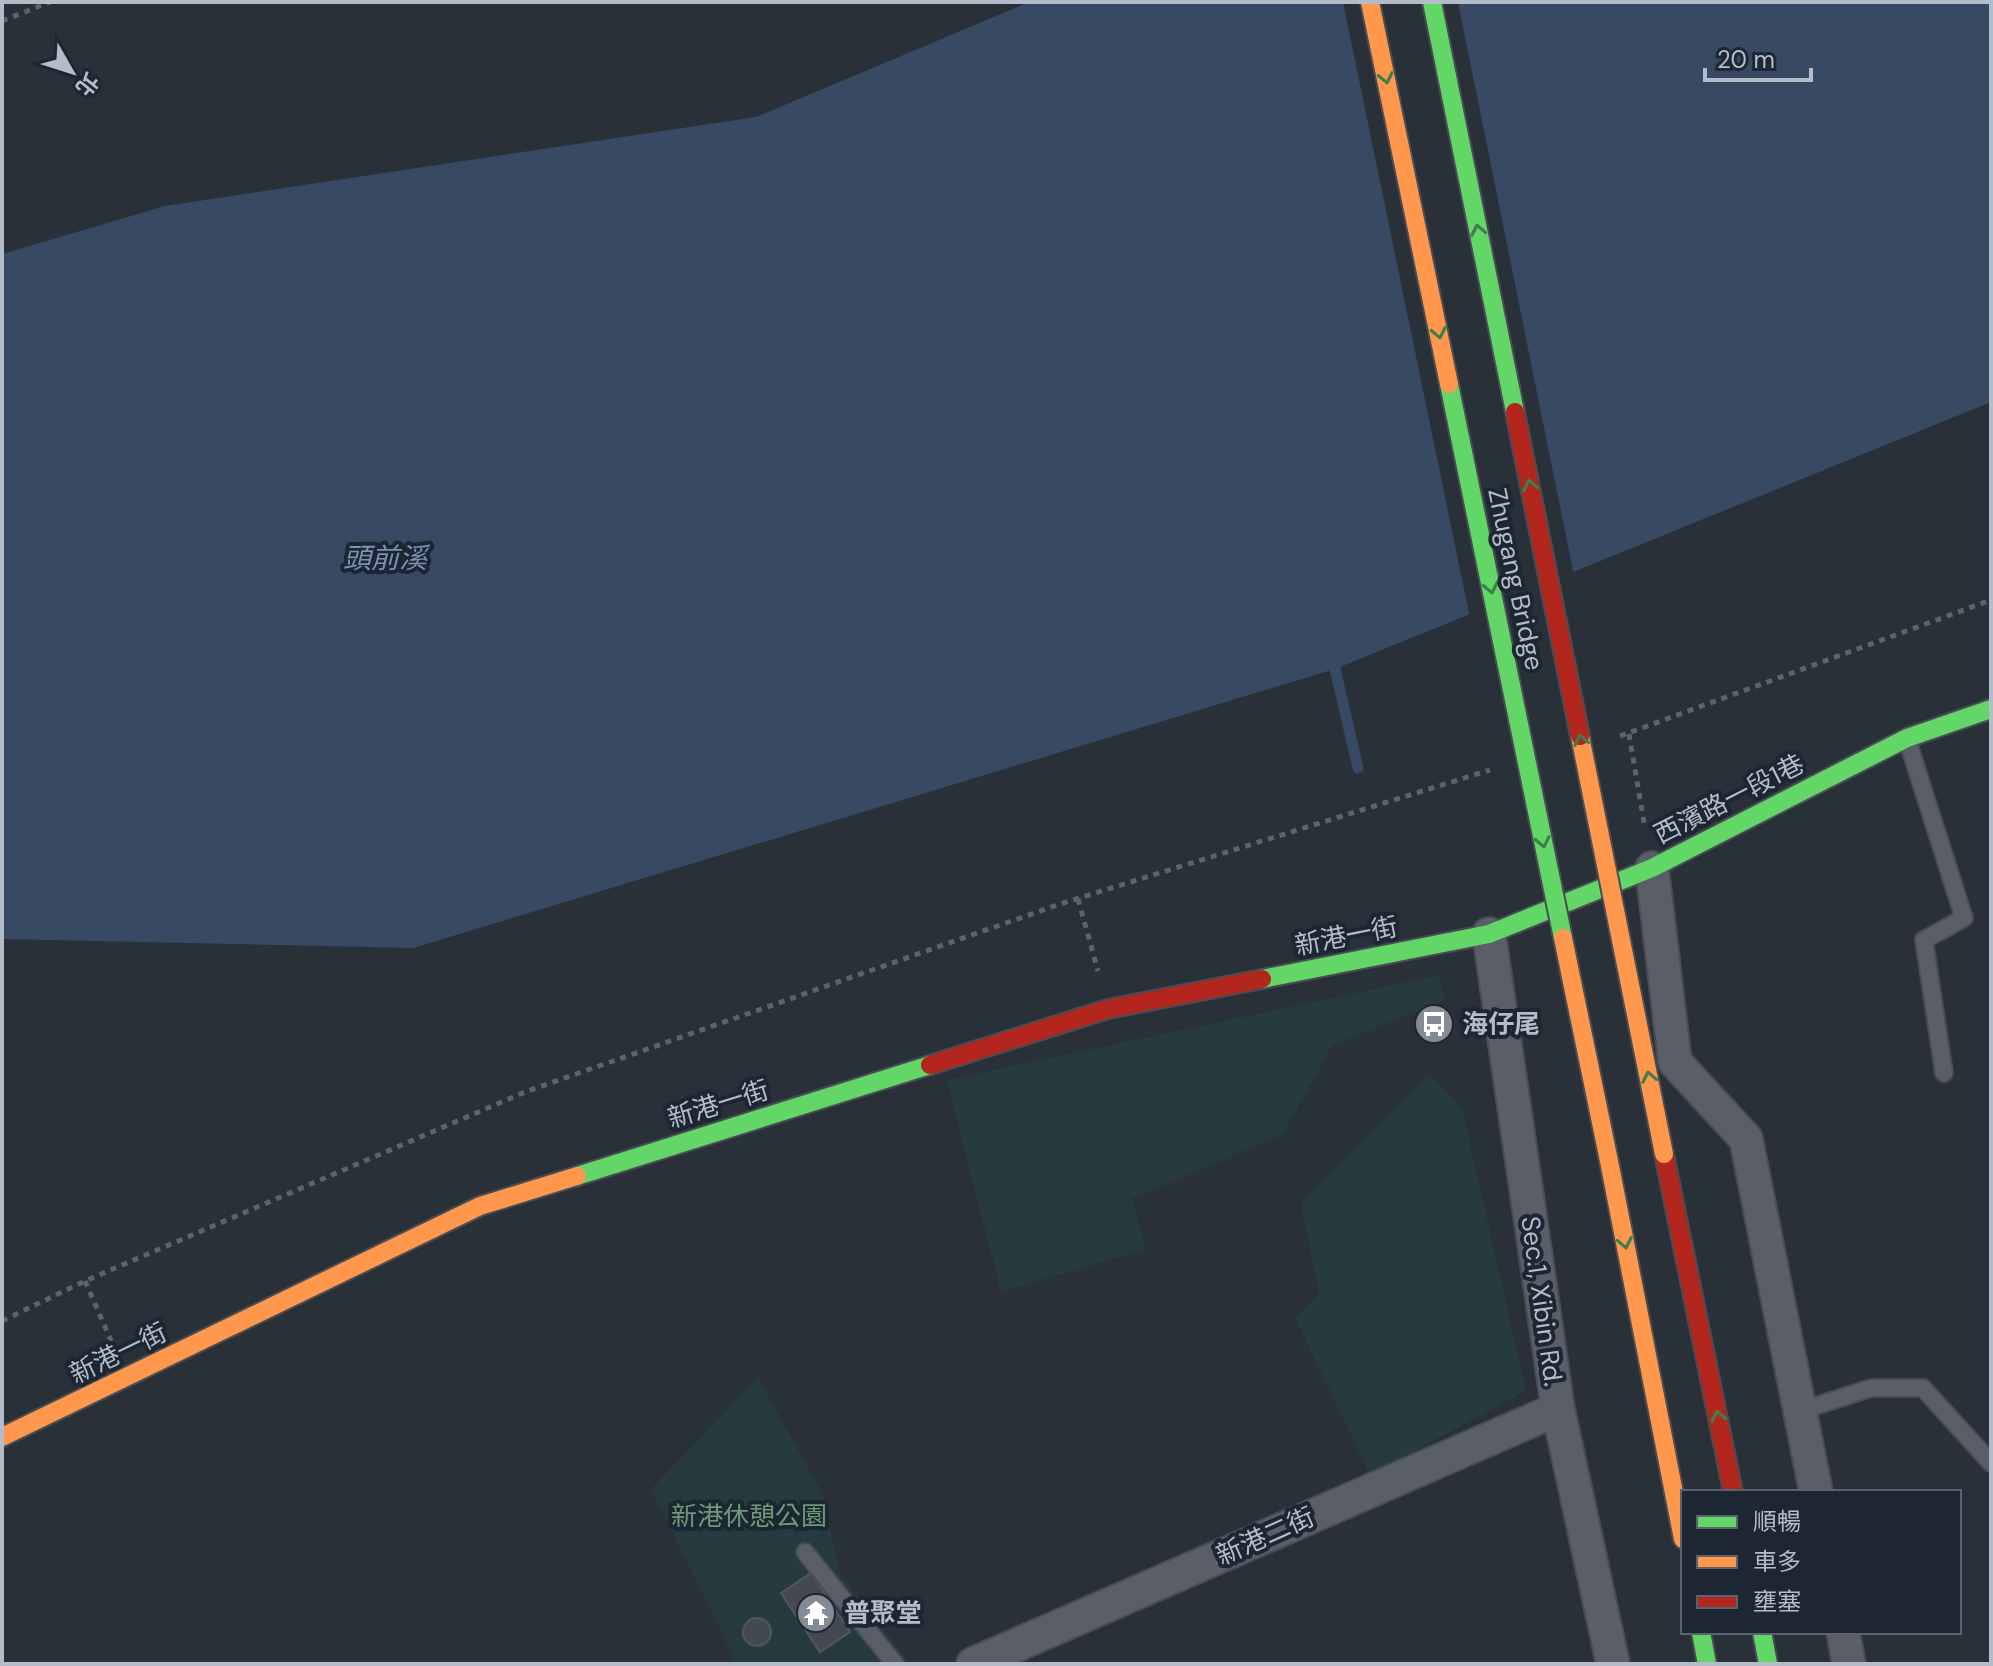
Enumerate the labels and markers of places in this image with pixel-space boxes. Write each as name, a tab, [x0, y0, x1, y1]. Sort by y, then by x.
bus stop icon: 海仔尾	[1413, 1003, 1455, 1045]
place label: 海仔尾	[1462, 1007, 1540, 1041]
temple icon: 普聚堂	[795, 1592, 837, 1634]
place label: 普聚堂	[844, 1596, 922, 1630]

